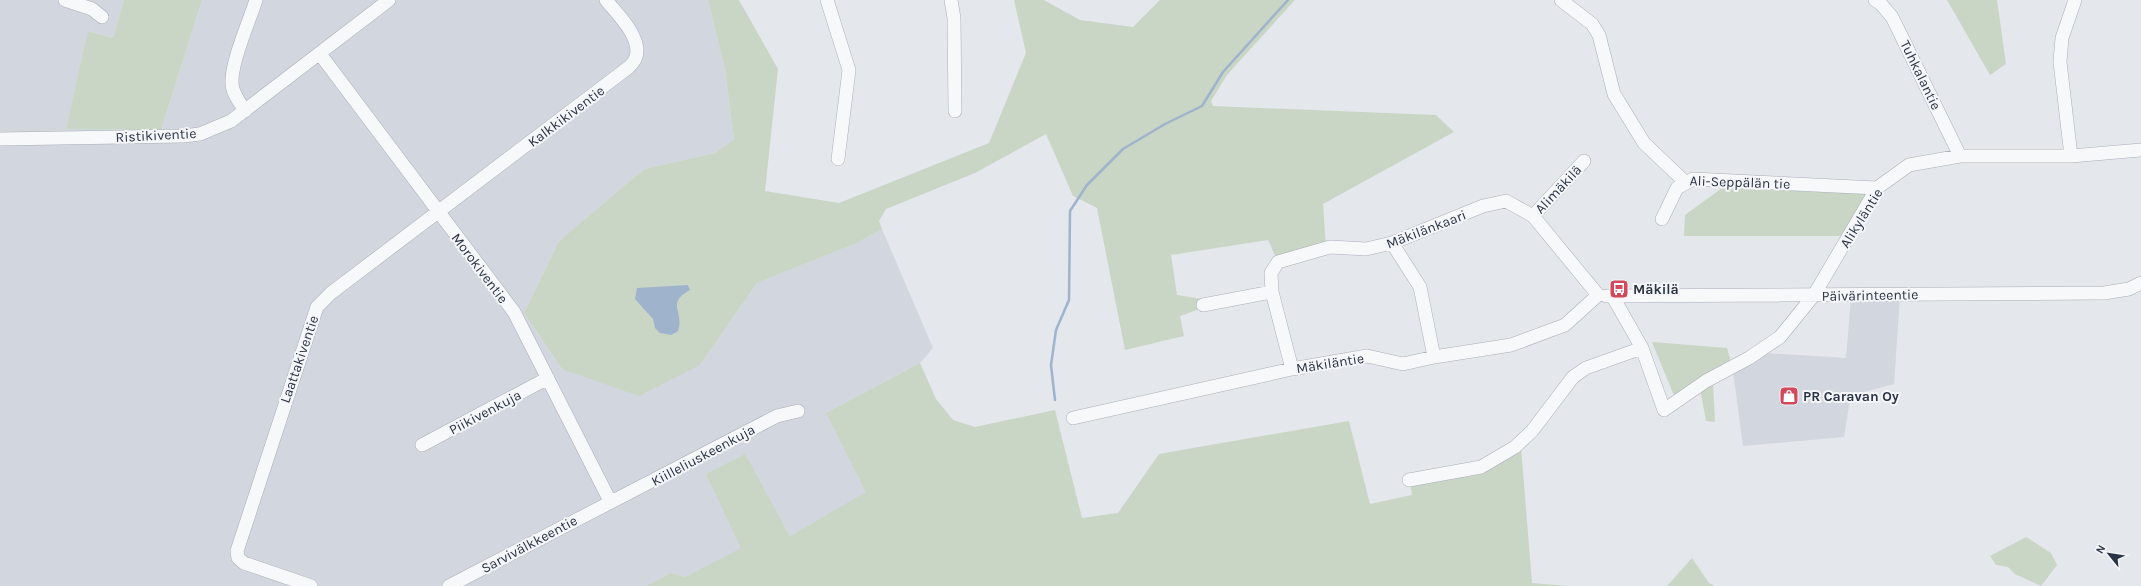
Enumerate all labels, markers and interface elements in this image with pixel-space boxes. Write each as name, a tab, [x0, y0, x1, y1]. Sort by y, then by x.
street label: Tuhkalantie	[1896, 38, 1945, 113]
street label: Kalkkikiventie	[525, 82, 608, 151]
street label: Ristikiventie	[115, 125, 197, 146]
street label: Alimäkilä	[1531, 161, 1585, 217]
street label: Ali-Seppälän tie	[1689, 172, 1791, 193]
street label: Alikyläntie	[1836, 185, 1886, 251]
street label: Mäkilänkaari	[1384, 206, 1469, 252]
street label: Morokiventie	[448, 230, 512, 307]
bus stop icon: Mäkilä	[1608, 278, 1630, 300]
place label: Mäkilä	[1633, 281, 1679, 298]
street label: Päivärinteentie	[1821, 286, 1919, 305]
street label: Laattakiventie	[277, 313, 322, 405]
street label: Mäkiläntie	[1295, 350, 1365, 377]
shop icon: PR Caravan Oy	[1778, 385, 1800, 407]
street label: Piikivenkuja	[446, 386, 524, 439]
place label: PR Caravan Oy	[1803, 388, 1899, 405]
street label: Kiilleliuskeenkuja	[648, 421, 758, 490]
street label: Sarvivälkkeentie	[478, 512, 580, 577]
north arrow	[2089, 534, 2129, 574]
text: N	[2093, 543, 2108, 556]

